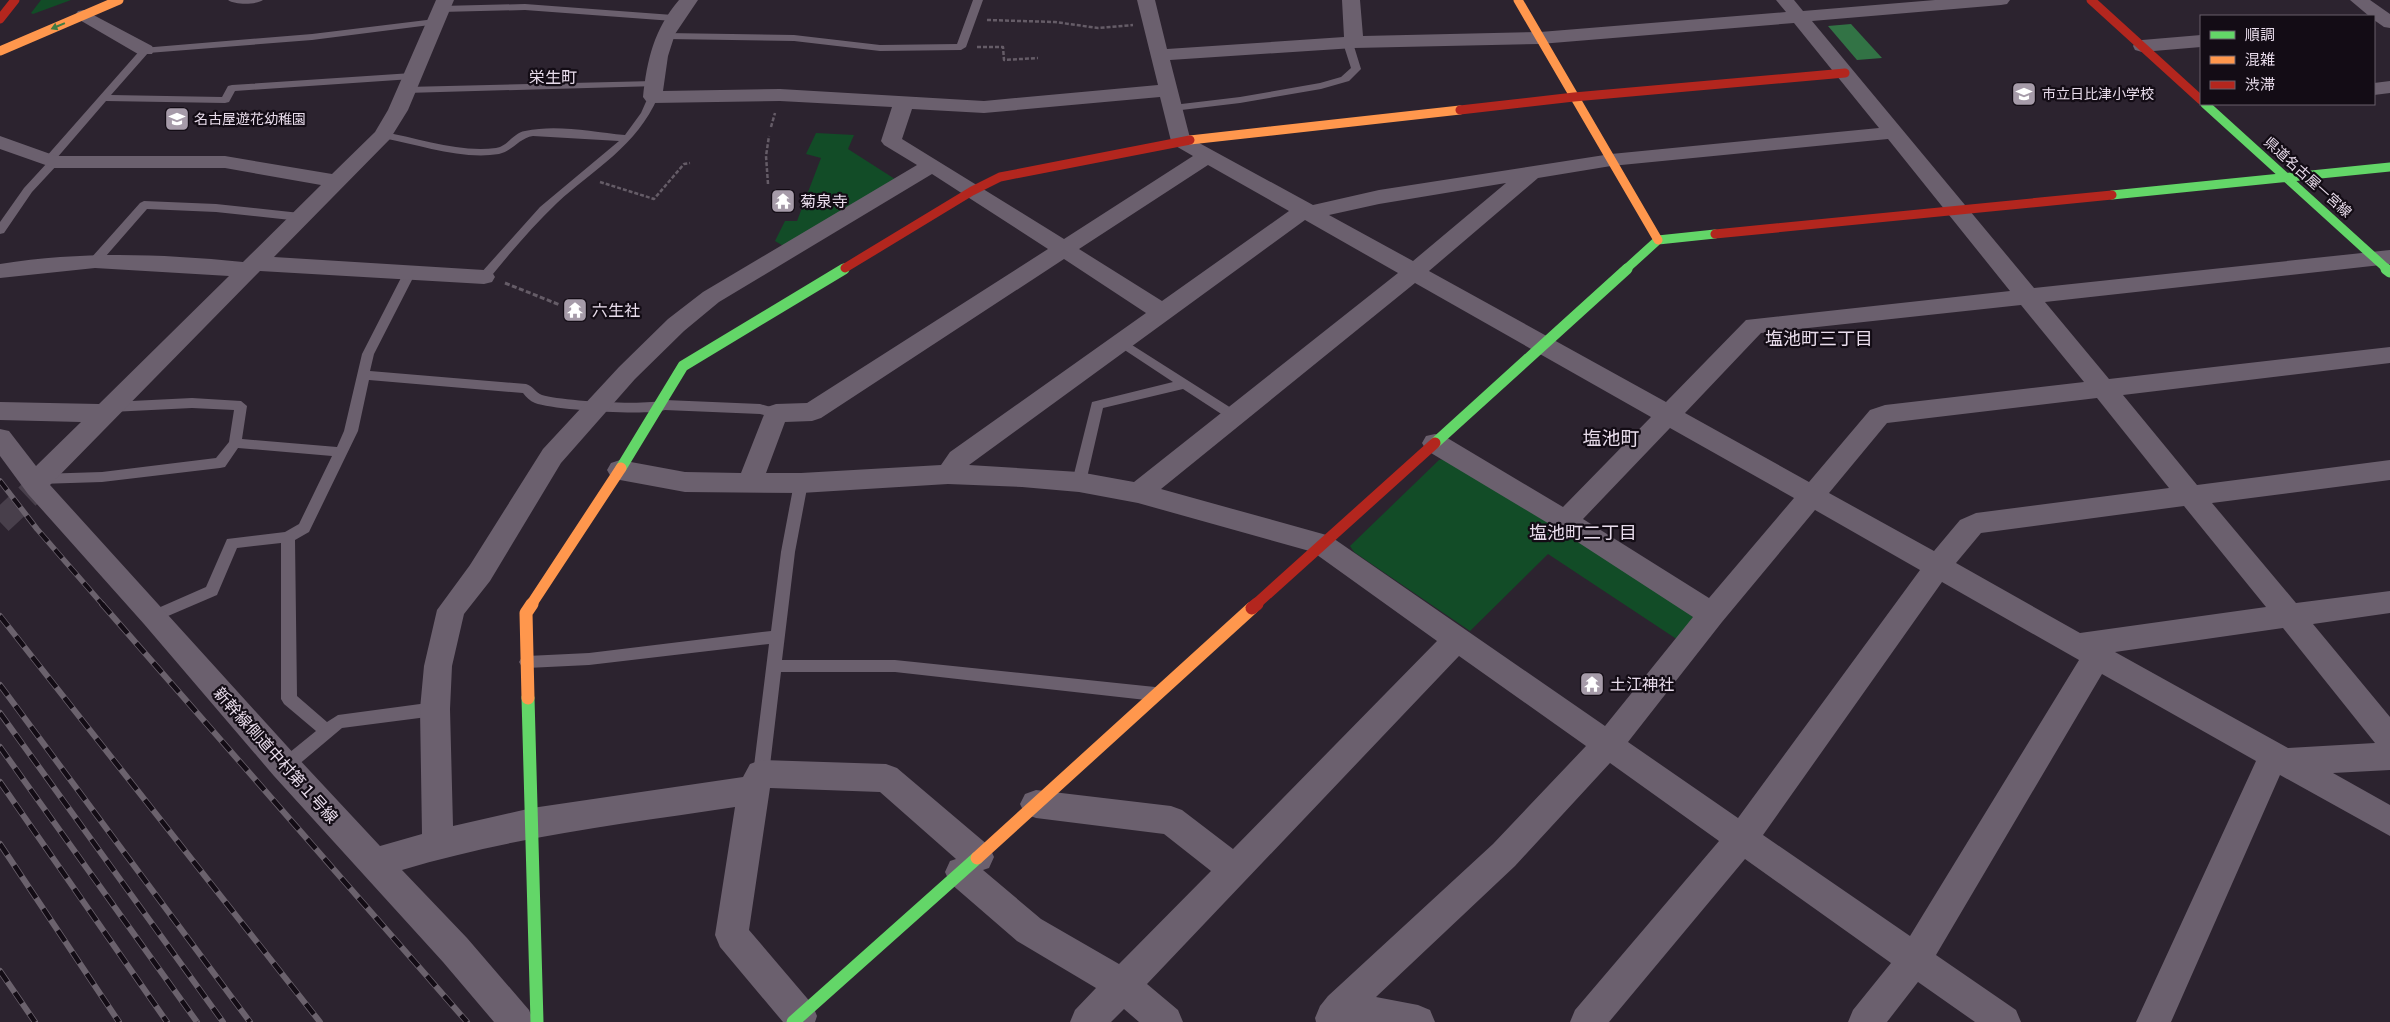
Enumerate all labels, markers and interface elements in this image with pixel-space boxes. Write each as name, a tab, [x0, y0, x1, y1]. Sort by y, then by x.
legend	[2200, 15, 2375, 105]
one-way arrow	[51, 23, 65, 31]
text: 順調	[2245, 24, 2275, 44]
text: 混雑	[2245, 49, 2275, 69]
district label: 栄生町	[529, 66, 577, 88]
text: 渋滞	[2245, 74, 2275, 94]
school or university icon: 市立日比津小学校	[2011, 81, 2037, 107]
place label: 市立日比津小学校	[2042, 84, 2154, 103]
school or university icon: 名古屋遊花幼稚園	[164, 106, 190, 132]
place label: 名古屋遊花幼稚園	[194, 109, 306, 128]
street label: 県道名古屋一宮線	[2260, 132, 2356, 221]
temple icon: 菊泉寺	[770, 188, 796, 214]
place label: 菊泉寺	[800, 190, 848, 212]
temple icon: 六生社	[562, 297, 588, 323]
place label: 六生社	[592, 299, 640, 321]
district label: 塩池町三丁目	[1765, 326, 1873, 350]
district label: 塩池町	[1582, 425, 1640, 451]
district label: 塩池町二丁目	[1529, 520, 1637, 544]
temple icon: 土江神社	[1579, 671, 1605, 697]
place label: 土江神社	[1610, 673, 1674, 695]
street label: 新幹線側道中村第１号線	[209, 682, 343, 828]

